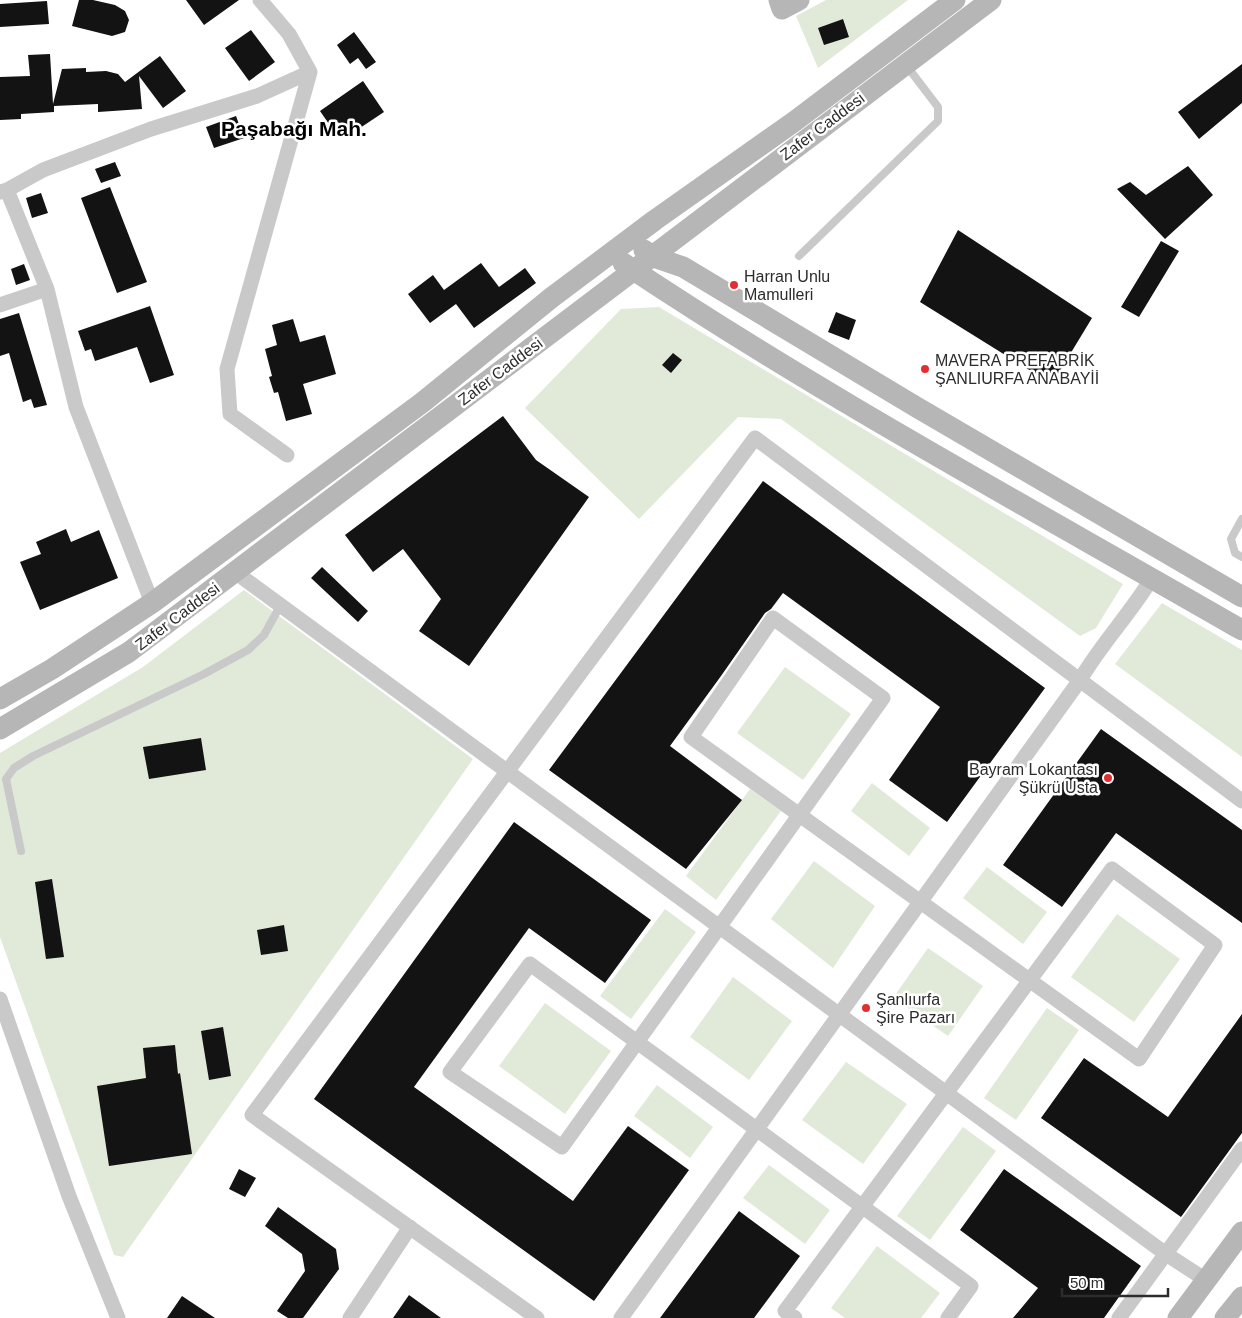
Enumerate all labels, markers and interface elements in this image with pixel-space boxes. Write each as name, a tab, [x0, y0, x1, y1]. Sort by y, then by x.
street label: Zafer Caddesi	[777, 89, 868, 163]
district label: Paşabağı Mah.	[221, 117, 367, 140]
place label: Harran Unlu Mamulleri	[744, 268, 830, 303]
marker: Harran Unlu Mamulleri	[728, 279, 740, 291]
street label: Zafer Caddesi	[455, 334, 546, 408]
place label: MAVERA PREFABRİK ŞANLIURFA ANABAYİİ	[935, 351, 1099, 387]
marker: MAVERA PREFABRİK ŞANLIURFA ANABAYİİ	[919, 363, 931, 375]
street label: Zafer Caddesi	[132, 579, 223, 653]
place label: Bayram Lokantası Şükrü Usta	[969, 761, 1098, 796]
marker: Bayram Lokantası Şükrü Usta	[1102, 772, 1114, 784]
place label: Şanlıurfa Şire Pazarı	[876, 991, 955, 1026]
marker: Şanlıurfa Şire Pazarı	[860, 1002, 872, 1014]
scale bar	[1062, 1266, 1168, 1298]
text: 50 m	[1070, 1274, 1103, 1291]

